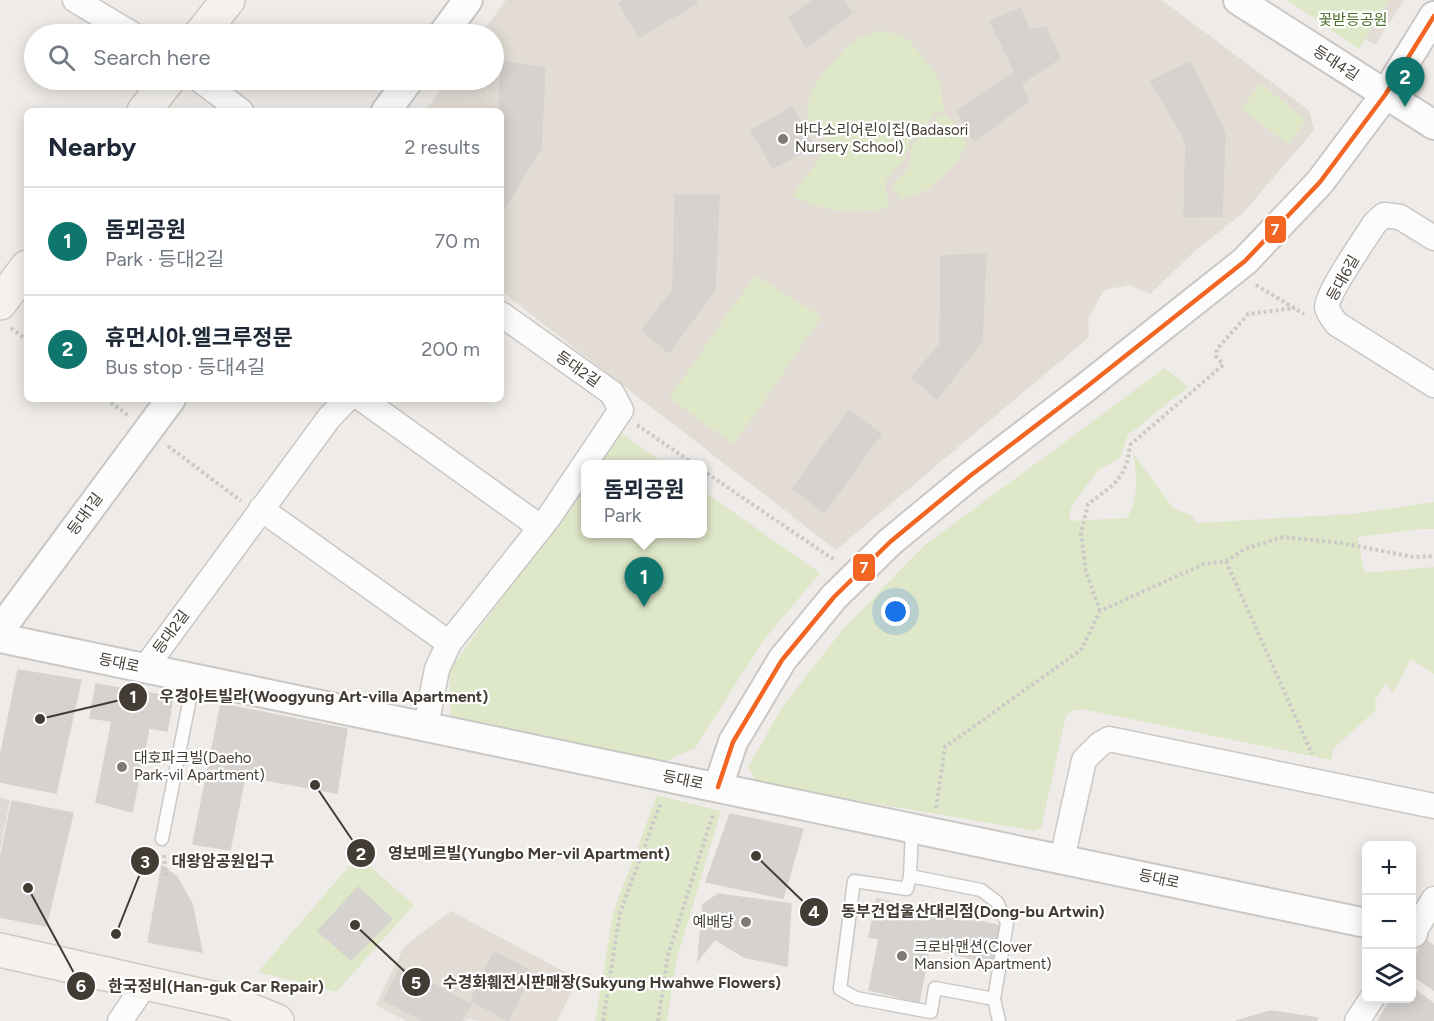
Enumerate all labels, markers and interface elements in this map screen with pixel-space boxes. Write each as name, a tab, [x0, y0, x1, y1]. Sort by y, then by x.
park label: 꽃받등공원	[1318, 11, 1388, 29]
search box	[24, 24, 504, 90]
icon: search	[45, 41, 78, 74]
street label: 등대4길	[1310, 42, 1362, 84]
text: Search here	[93, 44, 211, 71]
pin: 2	[1386, 57, 1424, 107]
place label: 바다소리어린이집(Badasori Nursery School)	[795, 121, 968, 156]
text: Nearby	[48, 131, 136, 163]
marker: 바다소리어린이집(Badasori Nursery School)	[776, 132, 790, 146]
text: 2 results	[404, 135, 480, 159]
line badge: 7	[1264, 215, 1287, 244]
text: 돔뫼공원	[105, 216, 186, 243]
text: 7	[1271, 220, 1280, 239]
text: 1	[63, 229, 72, 253]
text: 70 m	[434, 229, 480, 253]
text: Park · 등대2길	[105, 247, 224, 271]
street label: 등대6길	[1323, 252, 1363, 304]
text: 휴먼시아.엘크루정문	[105, 324, 293, 351]
text: 2	[62, 337, 73, 361]
text: 200 m	[421, 337, 480, 361]
street label: 등대2길	[552, 347, 604, 391]
text: Bus stop · 등대4길	[105, 355, 265, 379]
popup	[581, 460, 707, 538]
text: 돔뫼공원	[604, 476, 684, 503]
street label: 등대1길	[64, 489, 106, 539]
text: Park	[604, 503, 642, 527]
line badge: 7	[852, 553, 876, 582]
pin: 1	[624, 558, 664, 607]
text: 7	[860, 558, 869, 577]
your location	[881, 597, 910, 626]
street label: 등대2길	[149, 607, 193, 657]
street label: 등대로	[97, 650, 141, 676]
callout: 우경아트빌라(Woogyung Art-villa Apartment)	[118, 680, 500, 714]
text: 1	[129, 686, 137, 708]
text: 우경아트빌라(Woogyung Art-villa Apartment)	[160, 687, 488, 706]
place label: 대호파크빌(Daeho Park-vil Apartment)	[134, 749, 265, 784]
marker: 대호파크빌(Daeho Park-vil Apartment)	[115, 760, 129, 774]
street label: 등대로	[661, 767, 705, 793]
callout: 영보메르빌(Yungbo Mer-vil Apartment)	[346, 836, 682, 870]
map controls	[1362, 841, 1416, 1003]
button: +	[1362, 841, 1416, 895]
text: 2	[356, 843, 366, 865]
callout: 대왕암공원입구	[130, 844, 287, 878]
text: 영보메르빌(Yungbo Mer-vil Apartment)	[388, 844, 670, 863]
text: 3	[140, 851, 150, 873]
text: 대왕암공원입구	[171, 852, 275, 871]
street label: 등대로	[1137, 866, 1181, 892]
callout: 동부건업울산대리점(Dong-bu Artwin)	[799, 895, 1117, 929]
button: −	[1362, 895, 1416, 949]
text: 4	[808, 901, 820, 923]
text: 동부건업울산대리점(Dong-bu Artwin)	[841, 902, 1105, 921]
place label: 예배당	[693, 913, 734, 931]
marker: 예배당	[739, 915, 753, 929]
place label: 크로바맨션(Clover Mansion Apartment)	[914, 938, 1052, 973]
marker: 크로바맨션(Clover Mansion Apartment)	[895, 949, 909, 963]
button: layers	[1362, 949, 1416, 1003]
callout: 수경화훼전시판매장(Sukyung Hwahwe Flowers)	[401, 965, 793, 999]
callout: 한국정비(Han-guk Car Repair)	[66, 969, 336, 1003]
text: 5	[411, 972, 421, 994]
text: 수경화훼전시판매장(Sukyung Hwahwe Flowers)	[443, 973, 781, 992]
text: 6	[76, 975, 86, 997]
text: 한국정비(Han-guk Car Repair)	[108, 977, 324, 996]

